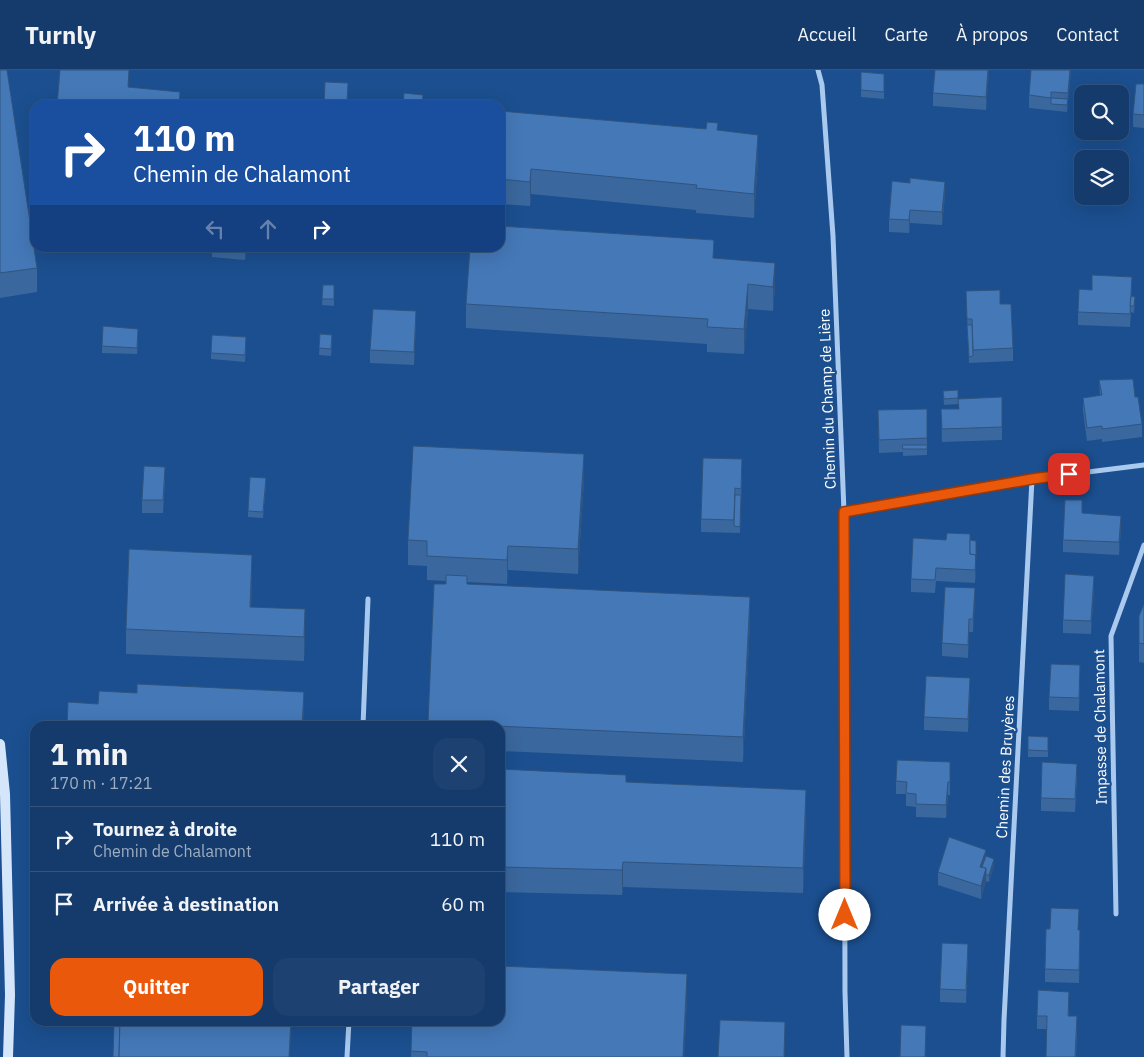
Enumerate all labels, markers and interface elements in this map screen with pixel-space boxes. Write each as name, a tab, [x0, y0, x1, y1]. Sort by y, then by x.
text: Turnly	[25, 19, 96, 51]
text: Accueil	[797, 23, 856, 46]
text: Carte	[884, 23, 928, 46]
text: À propos	[956, 23, 1028, 46]
text: Contact	[1056, 23, 1119, 46]
map controls	[1074, 85, 1129, 205]
button: search	[1074, 85, 1129, 140]
text: 110 m	[133, 115, 236, 161]
icon: right	[50, 120, 115, 185]
button: layers	[1074, 150, 1129, 205]
text: Chemin de Chalamont	[133, 159, 351, 188]
icon: left	[201, 215, 229, 243]
icon: ahead	[254, 215, 282, 243]
icon: right	[307, 215, 335, 243]
street label: Chemin du Champ de Lière	[814, 308, 840, 490]
pin	[1048, 453, 1090, 495]
icon: arrive	[1055, 460, 1083, 488]
street label: Impasse de Chalamont	[1089, 649, 1111, 805]
street label: Chemin des Bruyères	[992, 695, 1018, 839]
text: 1 min	[50, 734, 128, 773]
button: close	[433, 738, 485, 790]
text: 170 m · 17:21	[50, 773, 152, 793]
text: Tournez à droite	[93, 817, 237, 841]
icon: right	[50, 825, 78, 853]
text: 110 m	[430, 827, 485, 851]
text: Chemin de Chalamont	[93, 841, 252, 861]
position arrow	[818, 888, 870, 940]
icon: arrive	[50, 890, 78, 918]
text: Arrivée à destination	[93, 892, 279, 916]
text: 60 m	[441, 892, 485, 916]
button: Quitter	[50, 958, 263, 1016]
button: Partager	[273, 958, 485, 1016]

